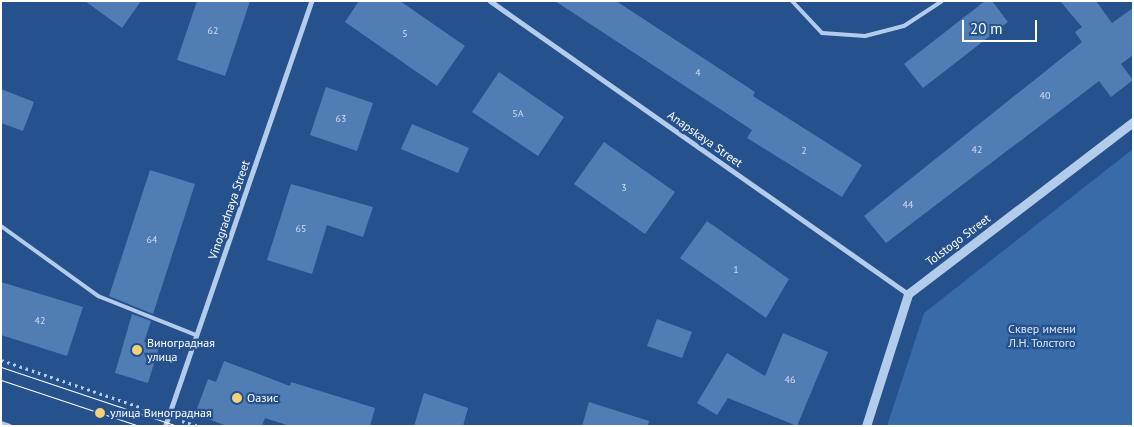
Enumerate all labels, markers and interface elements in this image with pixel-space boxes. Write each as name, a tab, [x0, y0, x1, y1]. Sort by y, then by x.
scale bar	[964, 10, 1039, 42]
text: 20 m	[970, 19, 1003, 38]
house number: 62	[208, 25, 218, 37]
house number: 5	[402, 28, 408, 40]
house number: 4	[695, 67, 701, 79]
house number: 40	[1040, 90, 1050, 102]
house number: 5А	[512, 108, 524, 120]
street label: Anapskaya Street	[665, 108, 745, 170]
house number: 63	[336, 113, 346, 125]
house number: 42	[972, 144, 982, 156]
house number: 2	[801, 145, 807, 157]
street label: Vinogradnaya Street	[205, 159, 253, 261]
house number: 3	[621, 182, 627, 194]
house number: 44	[903, 199, 913, 211]
street label: Tolstogo Street	[923, 211, 993, 269]
house number: 65	[296, 223, 306, 235]
house number: 64	[147, 234, 157, 246]
house number: 1	[733, 264, 739, 276]
house number: 42	[35, 315, 45, 327]
park label: Сквер имени Л.Н. Толстого	[1008, 322, 1076, 350]
place label: Виноградная улица	[147, 336, 215, 364]
marker: Виноградная улица	[131, 344, 143, 356]
house number: 46	[785, 374, 795, 386]
place label: Оазис	[247, 391, 278, 405]
marker: Оазис	[231, 392, 243, 404]
place label: улица Виноградная	[110, 406, 212, 420]
marker: улица Виноградная	[94, 407, 106, 419]

